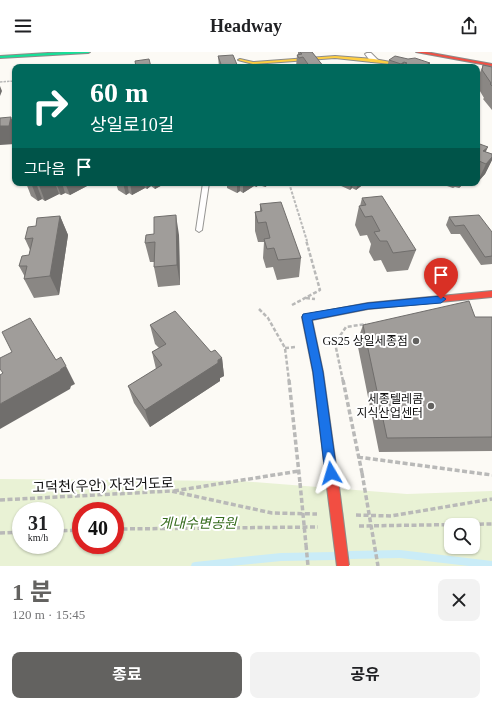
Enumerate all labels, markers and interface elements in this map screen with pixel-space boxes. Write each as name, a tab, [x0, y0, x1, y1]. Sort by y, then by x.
icon: menu	[12, 15, 34, 37]
icon: share	[458, 15, 480, 37]
text: Headway	[210, 16, 282, 36]
text: 60 m	[90, 77, 148, 108]
icon: right	[24, 80, 76, 132]
text: 상일로10길	[90, 115, 174, 135]
icon: arrive	[73, 156, 95, 178]
text: 그다음	[24, 161, 65, 177]
pin	[424, 258, 458, 299]
icon: arrive	[430, 264, 452, 286]
place label: GS25 상일세종점	[322, 334, 408, 348]
marker: GS25 상일세종점	[411, 336, 421, 346]
place label: 세종텔레콤 지식산업센터	[357, 392, 423, 420]
marker: 세종텔레콤 지식산업센터	[426, 401, 436, 411]
position arrow	[310, 452, 352, 494]
street label: 고덕천(우안) 자전거도로	[32, 475, 174, 496]
speed limit sign: 40	[72, 502, 124, 554]
text: 31	[28, 512, 48, 534]
park label: 게내수변공원	[159, 516, 238, 531]
map controls	[444, 518, 480, 554]
button: search	[444, 518, 480, 554]
text: km/h	[28, 532, 48, 543]
text: 1 분	[12, 579, 52, 605]
button: close	[438, 579, 480, 621]
text: 120 m · 15:45	[12, 607, 85, 622]
button: 종료	[12, 652, 242, 698]
button: 공유	[250, 652, 480, 698]

